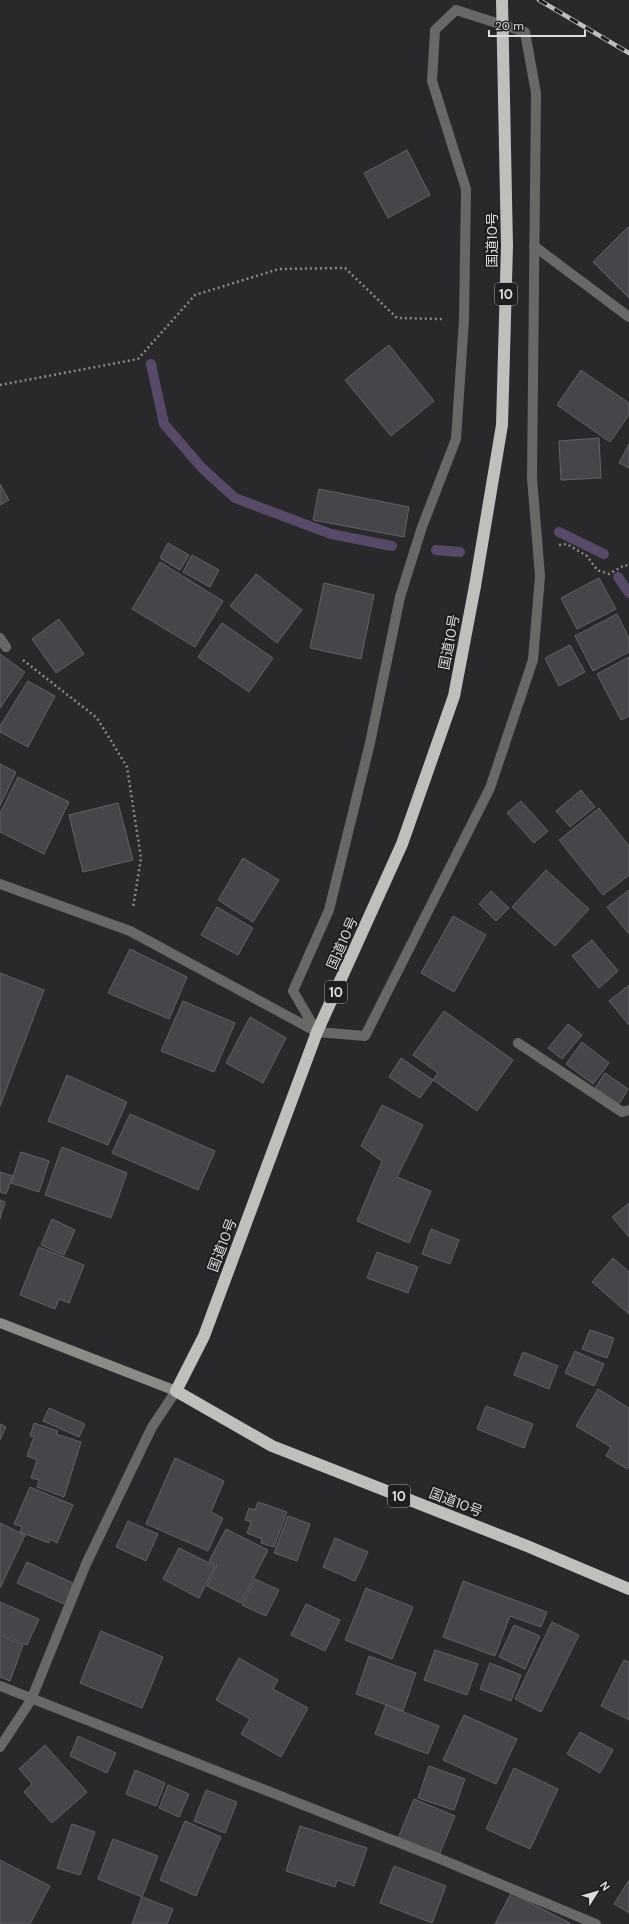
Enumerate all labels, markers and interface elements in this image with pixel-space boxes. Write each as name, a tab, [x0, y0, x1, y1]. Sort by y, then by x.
scale bar	[489, 12, 585, 38]
text: 20 m	[495, 18, 524, 34]
street label: 国道10号	[483, 212, 501, 268]
road number: 10	[495, 283, 517, 305]
street label: 国道10号	[435, 613, 463, 671]
street label: 国道10号	[322, 914, 362, 972]
road number: 10	[325, 981, 347, 1003]
street label: 国道10号	[204, 1216, 240, 1274]
street label: 国道10号	[427, 1484, 485, 1520]
road number: 10	[388, 1485, 410, 1507]
north arrow	[577, 1872, 617, 1912]
text: N	[597, 1879, 613, 1893]

